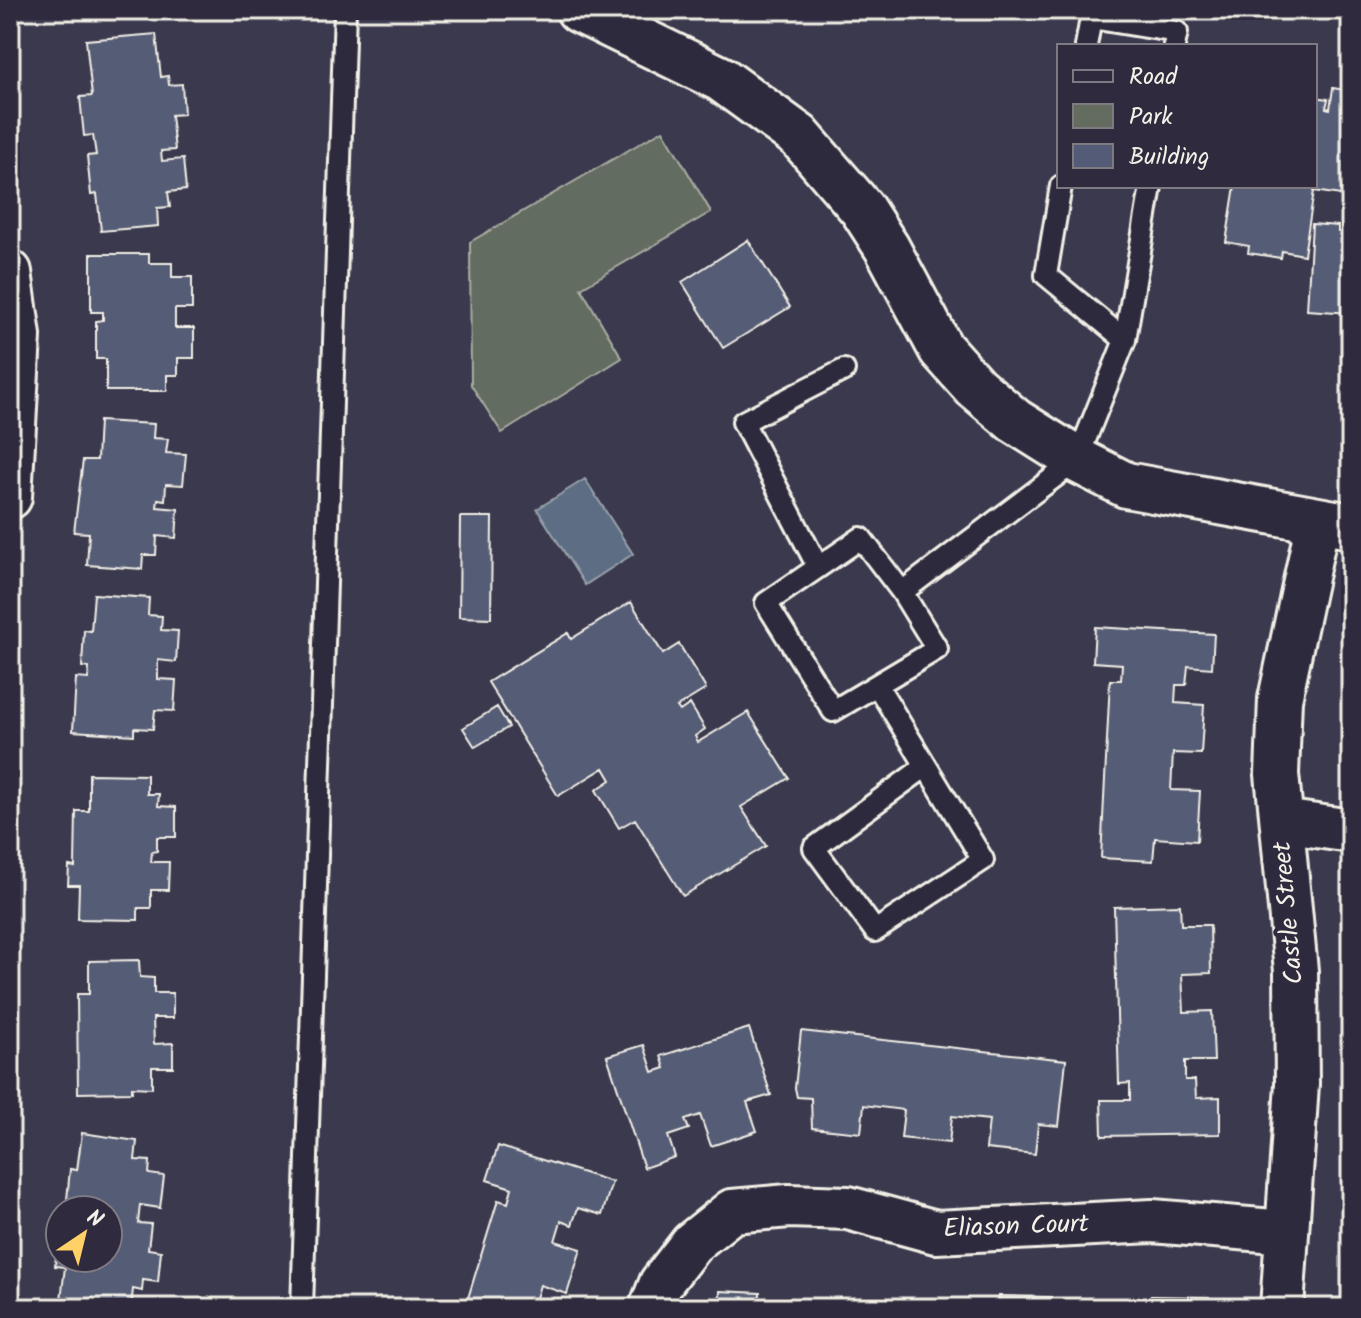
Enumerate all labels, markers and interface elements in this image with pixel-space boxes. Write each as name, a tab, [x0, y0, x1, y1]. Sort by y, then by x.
legend	[1057, 44, 1317, 188]
text: Road	[1129, 58, 1178, 97]
text: Park	[1129, 98, 1173, 137]
text: Building	[1129, 138, 1209, 177]
street label: Castle Street	[1262, 839, 1316, 986]
north arrow	[44, 1194, 124, 1274]
text: N	[78, 1201, 110, 1238]
street label: Eliason Court	[942, 1203, 1090, 1251]

